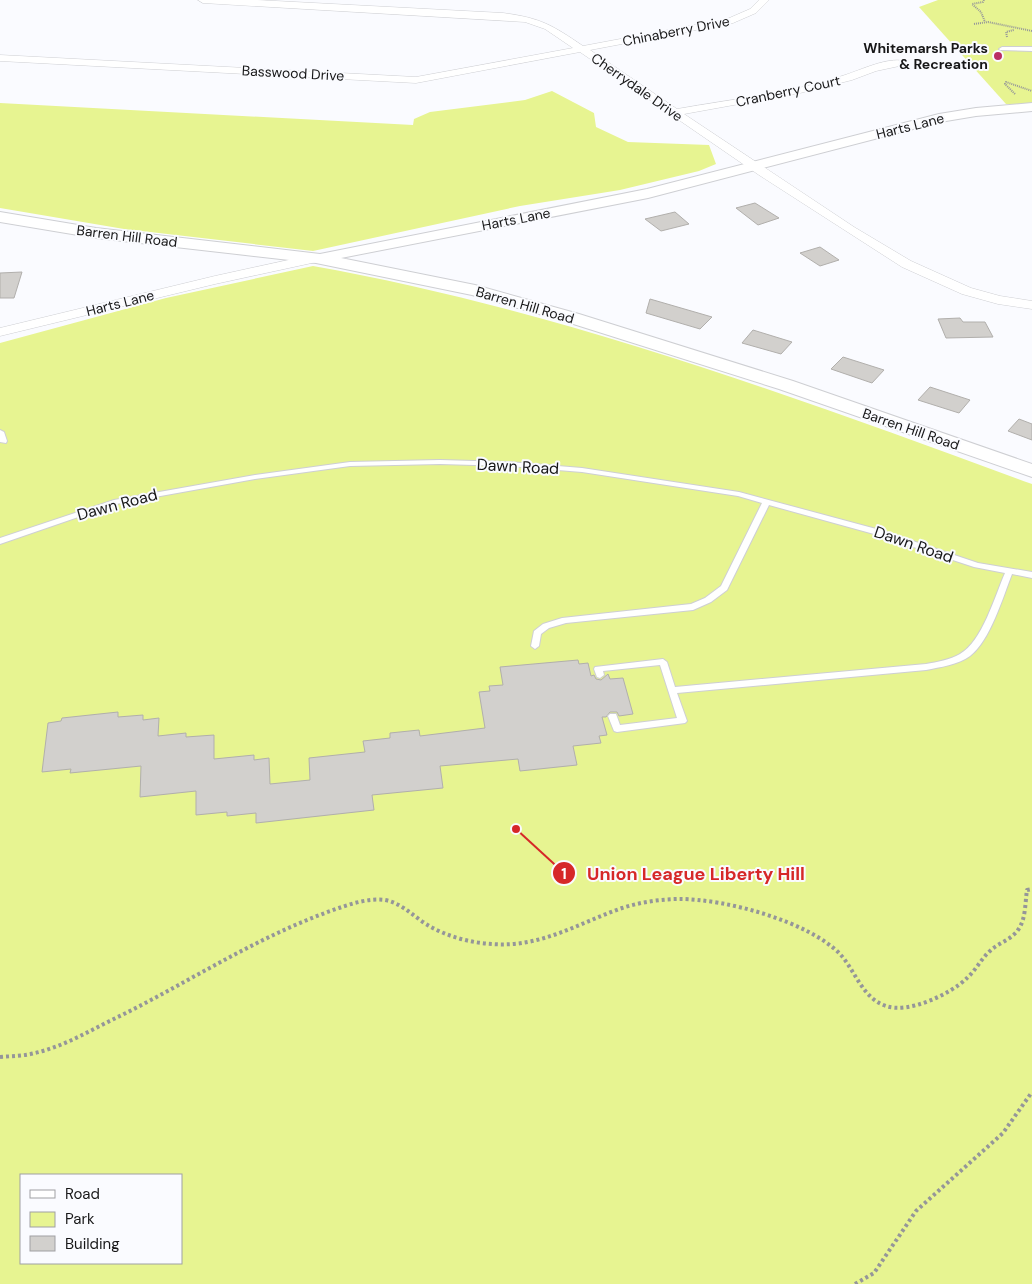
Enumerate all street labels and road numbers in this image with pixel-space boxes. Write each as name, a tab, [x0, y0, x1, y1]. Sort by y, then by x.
street label: Chinaberry Drive	[621, 12, 731, 50]
street label: Cherrydale Drive	[588, 49, 686, 125]
street label: Basswood Drive	[241, 61, 345, 85]
street label: Cranberry Court	[734, 71, 842, 111]
street label: Harts Lane	[874, 109, 946, 143]
street label: Harts Lane	[480, 204, 552, 234]
street label: Barren Hill Road	[76, 221, 178, 251]
street label: Barren Hill Road	[474, 282, 576, 328]
street label: Harts Lane	[84, 286, 156, 320]
street label: Barren Hill Road	[860, 404, 962, 454]
street label: Dawn Road	[476, 454, 560, 479]
street label: Dawn Road	[75, 484, 160, 525]
street label: Dawn Road	[871, 521, 956, 568]

